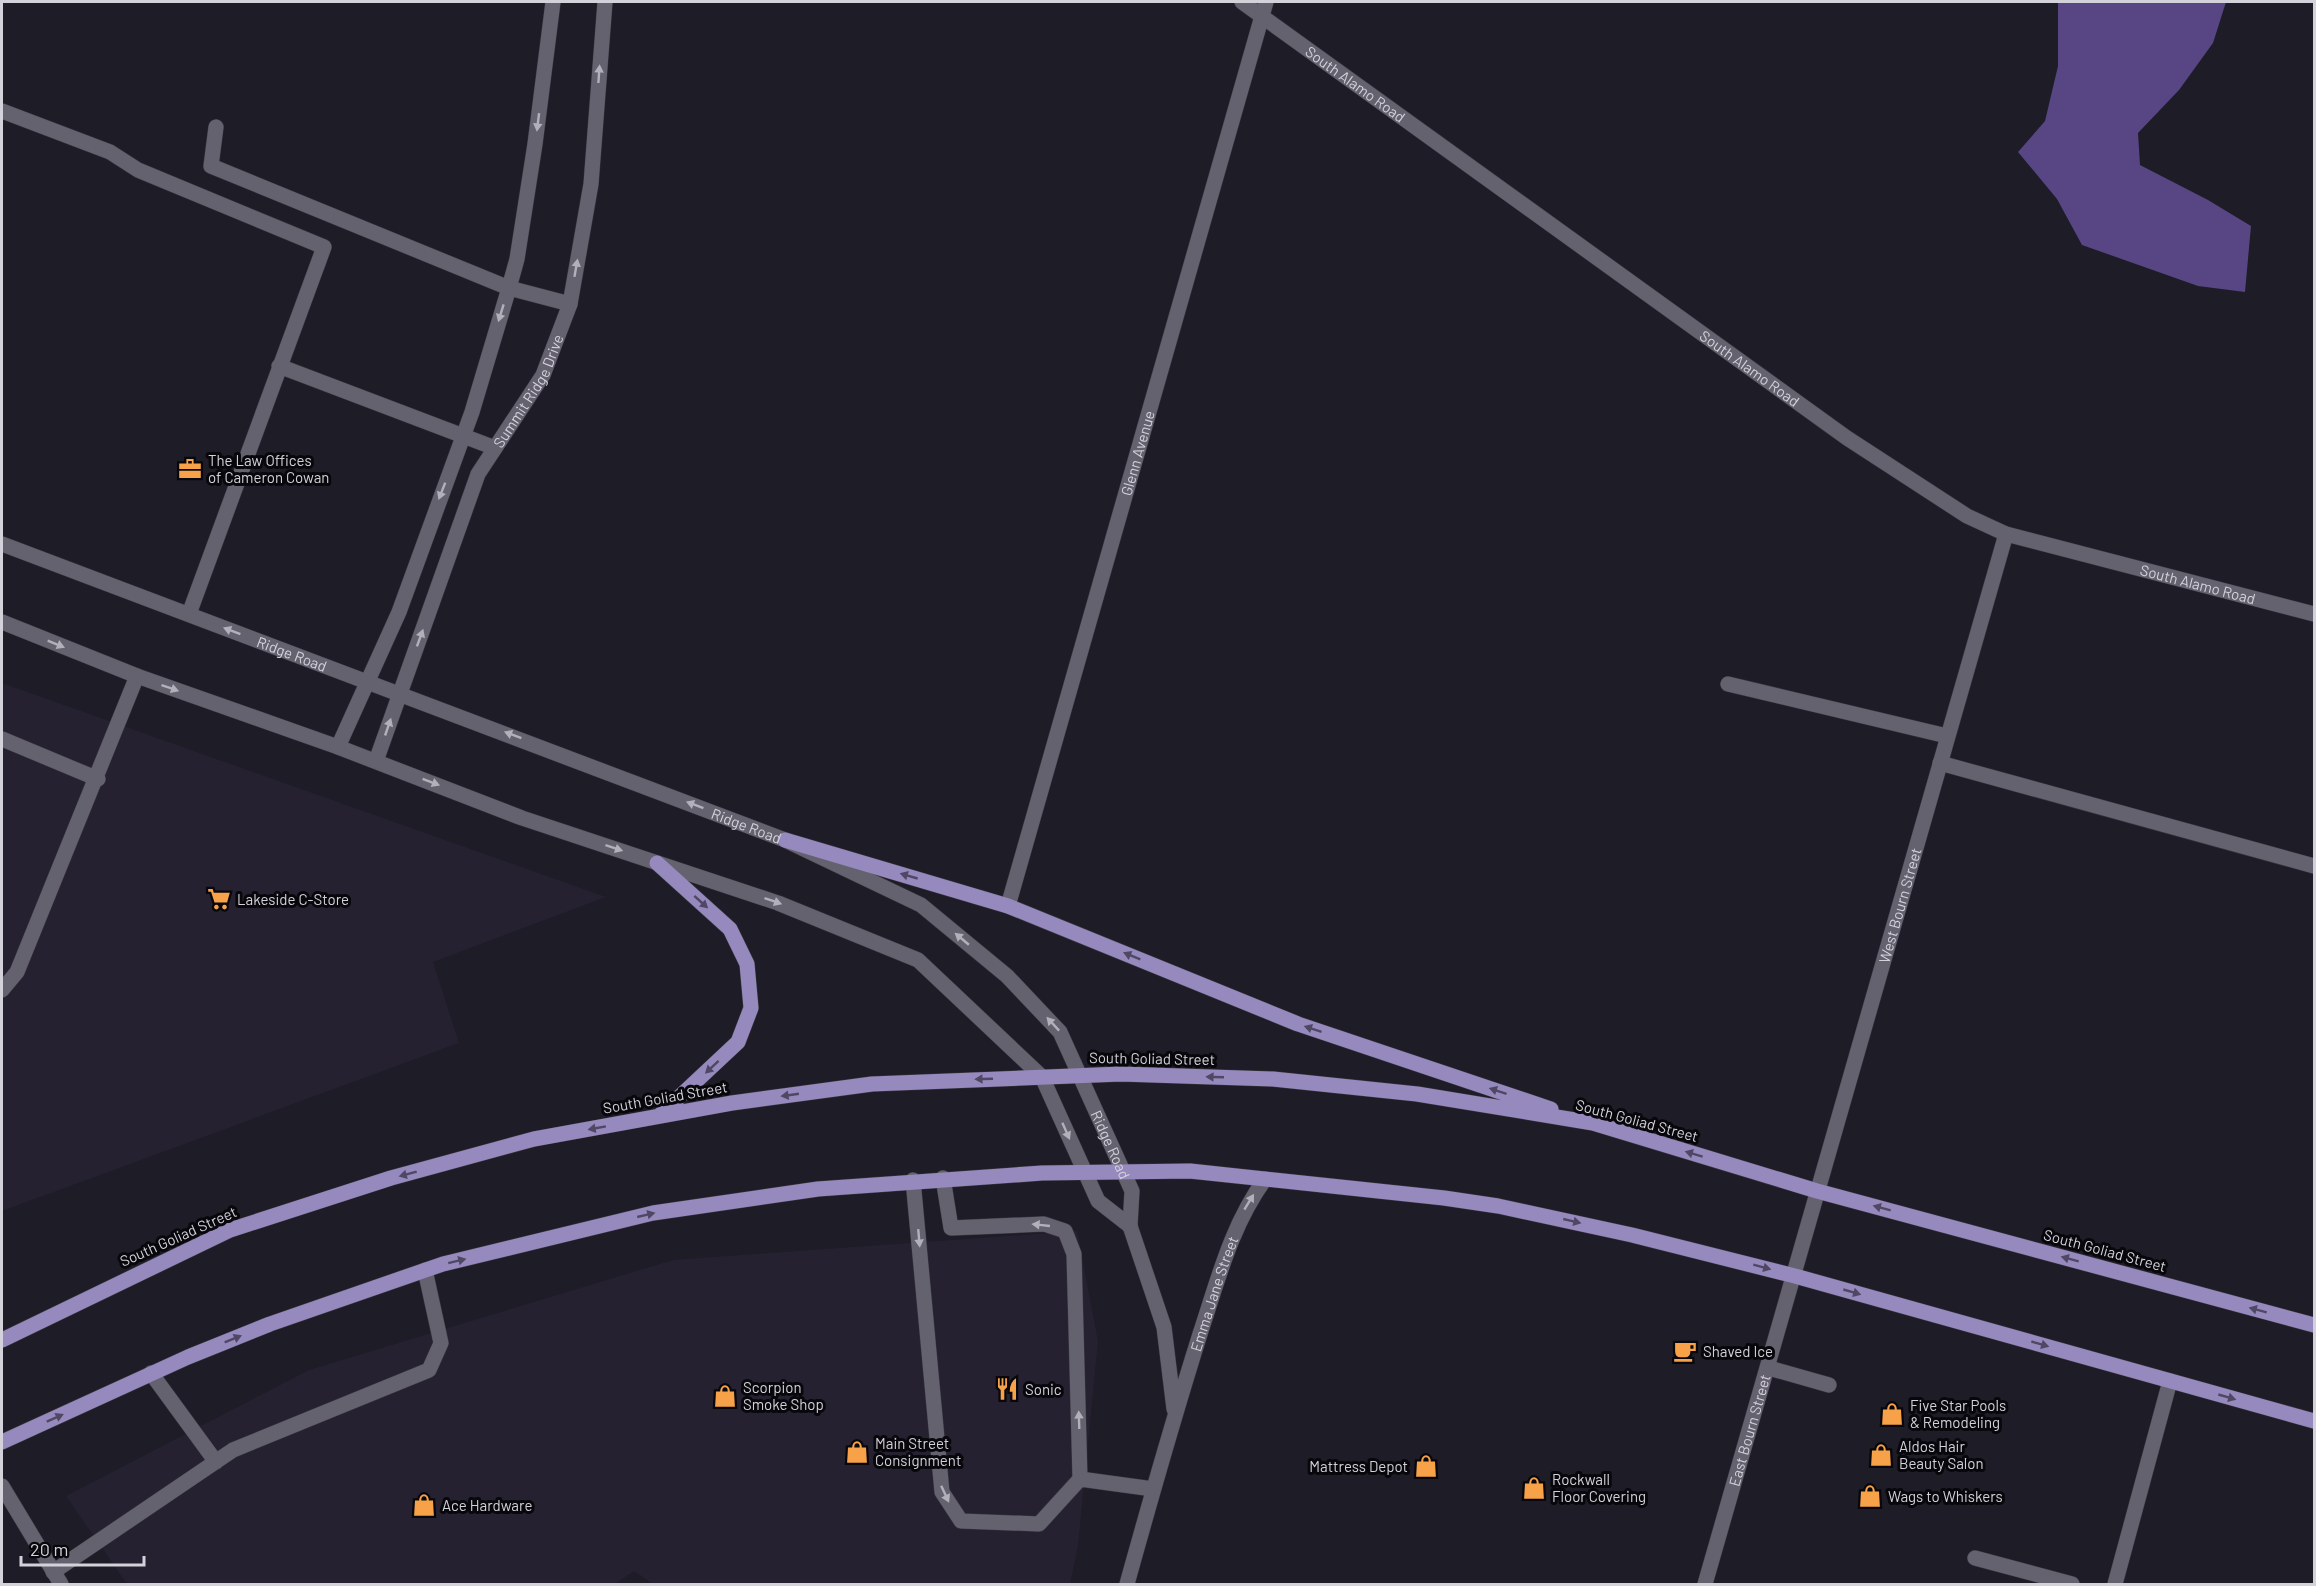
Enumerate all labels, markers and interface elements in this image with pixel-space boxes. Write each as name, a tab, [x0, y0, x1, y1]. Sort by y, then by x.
street label: South Alamo Road	[1302, 42, 1409, 126]
one-way arrow	[594, 65, 604, 84]
one-way arrow	[533, 113, 542, 132]
one-way arrow	[572, 258, 581, 277]
one-way arrow	[496, 304, 505, 322]
street label: South Alamo Road	[1697, 326, 1803, 410]
street label: Summit Ridge Drive	[489, 332, 567, 451]
street label: Glenn Avenue	[1117, 409, 1158, 498]
place label: The Law Offices of Cameron Cowan	[208, 451, 329, 486]
office icon: The Law Offices of Cameron Cowan	[177, 456, 203, 482]
one-way arrow	[436, 482, 446, 500]
street label: South Alamo Road	[2138, 560, 2257, 607]
one-way arrow	[223, 625, 241, 635]
one-way arrow	[416, 629, 425, 647]
street label: Ridge Road	[254, 632, 330, 675]
one-way arrow	[47, 640, 65, 649]
one-way arrow	[161, 683, 179, 693]
one-way arrow	[383, 718, 393, 736]
one-way arrow	[504, 730, 522, 740]
one-way arrow	[422, 777, 440, 787]
one-way arrow	[686, 800, 704, 810]
street label: Ridge Road	[709, 804, 784, 847]
one-way arrow	[605, 844, 623, 854]
street label: West Bourn Street	[1874, 846, 1925, 965]
one-way arrow	[900, 871, 918, 881]
supermarket icon: Lakeside C-Store	[206, 886, 232, 912]
place label: Lakeside C-Store	[237, 890, 349, 908]
one-way arrow	[693, 895, 708, 909]
one-way arrow	[764, 897, 782, 907]
one-way arrow	[954, 932, 970, 945]
one-way arrow	[1123, 951, 1141, 960]
one-way arrow	[1046, 1017, 1060, 1032]
one-way arrow	[1304, 1024, 1322, 1034]
street label: South Goliad Street	[1089, 1048, 1215, 1068]
one-way arrow	[705, 1059, 719, 1073]
one-way arrow	[1205, 1072, 1224, 1082]
one-way arrow	[974, 1075, 993, 1084]
street label: South Goliad Street	[601, 1077, 729, 1117]
one-way arrow	[1489, 1086, 1507, 1095]
one-way arrow	[780, 1090, 799, 1100]
street label: South Goliad Street	[1574, 1095, 1700, 1145]
street label: Ridge Road	[1088, 1107, 1134, 1182]
one-way arrow	[1062, 1122, 1071, 1139]
one-way arrow	[588, 1123, 607, 1132]
one-way arrow	[1685, 1149, 1703, 1158]
one-way arrow	[399, 1169, 417, 1179]
one-way arrow	[1244, 1194, 1255, 1210]
street label: South Goliad Street	[117, 1202, 239, 1270]
one-way arrow	[1872, 1203, 1891, 1213]
one-way arrow	[637, 1210, 656, 1219]
one-way arrow	[1563, 1217, 1582, 1227]
one-way arrow	[1031, 1220, 1050, 1230]
street label: South Goliad Street	[2042, 1225, 2168, 1275]
one-way arrow	[914, 1229, 923, 1248]
street label: Emma Jane Street	[1186, 1233, 1242, 1354]
one-way arrow	[2061, 1254, 2079, 1263]
one-way arrow	[448, 1255, 466, 1265]
one-way arrow	[1753, 1263, 1771, 1273]
one-way arrow	[1843, 1288, 1861, 1297]
one-way arrow	[2249, 1305, 2267, 1314]
one-way arrow	[224, 1334, 242, 1343]
cafe icon: Shaved Ice	[1672, 1338, 1698, 1364]
one-way arrow	[2031, 1340, 2049, 1349]
place label: Shaved Ice	[1703, 1342, 1773, 1360]
street label: East Bourn Street	[1725, 1372, 1774, 1488]
restaurant icon: Sonic	[994, 1376, 1020, 1402]
place label: Scorpion Smoke Shop	[743, 1378, 824, 1413]
place label: Sonic	[1025, 1380, 1062, 1398]
shop icon: Scorpion Smoke Shop	[712, 1383, 738, 1409]
one-way arrow	[2218, 1393, 2236, 1402]
place label: Five Star Pools & Remodeling	[1910, 1396, 2006, 1431]
shop icon: Five Star Pools & Remodeling	[1879, 1401, 1905, 1427]
one-way arrow	[1074, 1411, 1083, 1430]
one-way arrow	[46, 1413, 64, 1423]
place label: Main Street Consignment	[875, 1434, 961, 1469]
place label: Aldos Hair Beauty Salon	[1899, 1437, 1984, 1472]
shop icon: Main Street Consignment	[844, 1439, 870, 1465]
shop icon: Aldos Hair Beauty Salon	[1868, 1442, 1894, 1468]
shop icon: Mattress Depot	[1413, 1453, 1439, 1479]
place label: Mattress Depot	[1309, 1457, 1408, 1475]
place label: Rockwall Floor Covering	[1552, 1470, 1646, 1505]
shop icon: Rockwall Floor Covering	[1521, 1475, 1547, 1501]
shop icon: Wags to Whiskers	[1857, 1483, 1883, 1509]
one-way arrow	[940, 1485, 950, 1503]
place label: Wags to Whiskers	[1888, 1487, 2003, 1505]
shop icon: Ace Hardware	[411, 1492, 437, 1518]
place label: Ace Hardware	[442, 1496, 532, 1514]
scale bar	[21, 1529, 144, 1567]
text: 20 m	[30, 1538, 68, 1560]

